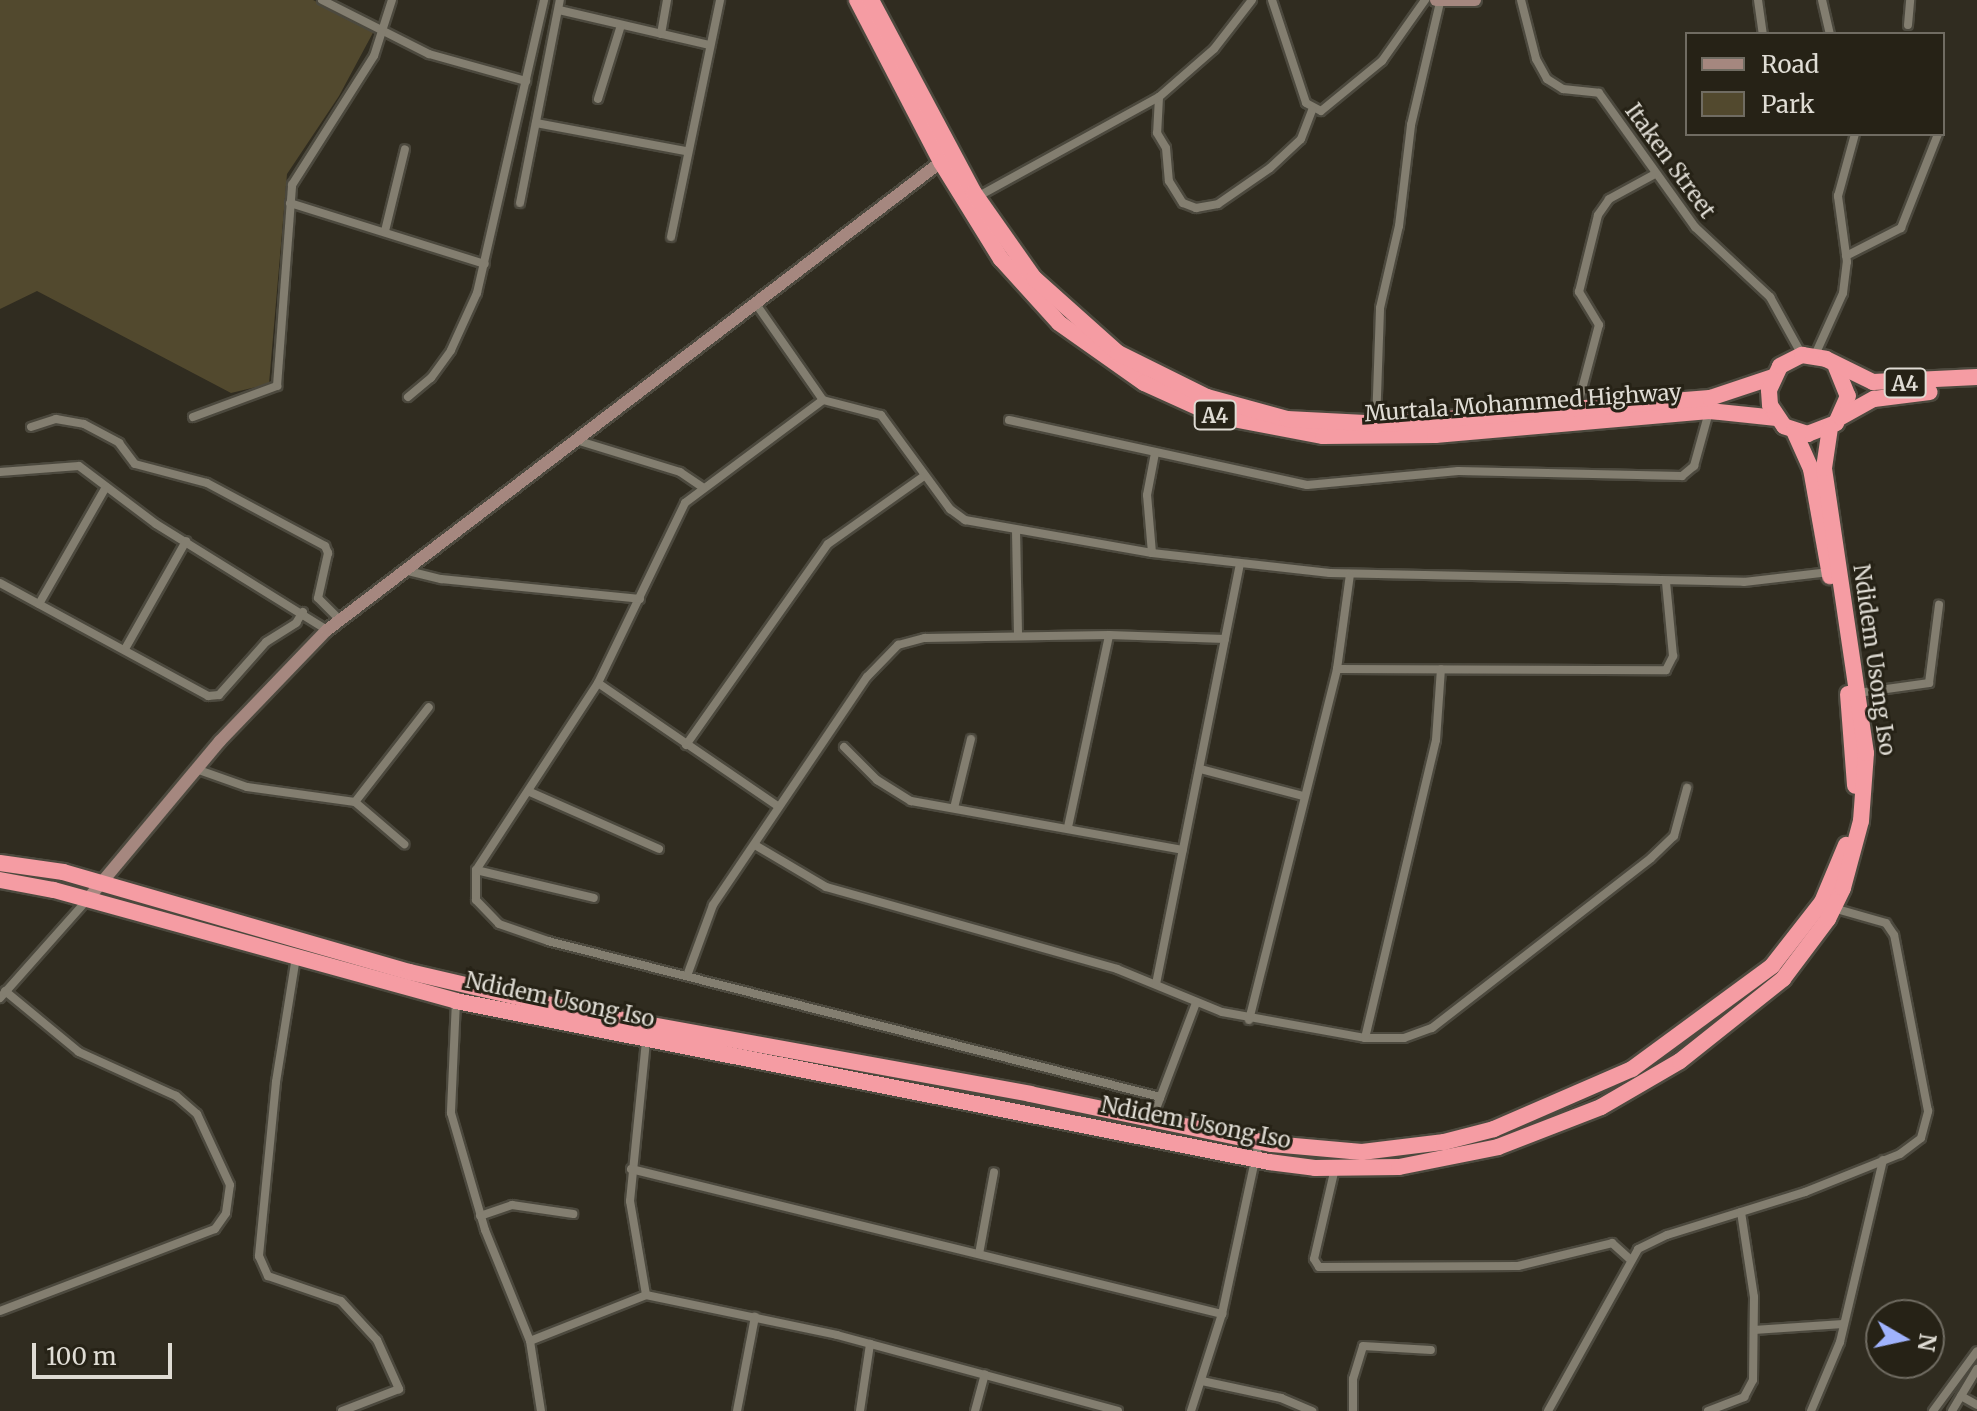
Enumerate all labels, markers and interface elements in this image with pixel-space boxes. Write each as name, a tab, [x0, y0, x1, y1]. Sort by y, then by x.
legend	[1685, 32, 1945, 136]
text: Road	[1761, 49, 1819, 80]
text: Park	[1761, 89, 1814, 120]
street label: Itaken Street	[1619, 98, 1721, 224]
road number: A4	[1883, 367, 1927, 399]
street label: Murtala Mohammed Highway	[1363, 379, 1683, 427]
road number: A4	[1193, 399, 1237, 431]
street label: Ndidem Usong Iso	[1848, 563, 1900, 757]
street label: Ndidem Usong Iso	[463, 967, 657, 1033]
street label: Ndidem Usong Iso	[1099, 1092, 1293, 1154]
north arrow	[1865, 1299, 1945, 1379]
scale bar	[36, 1327, 176, 1377]
text: N	[1912, 1332, 1942, 1353]
text: 100 m	[46, 1341, 116, 1372]

